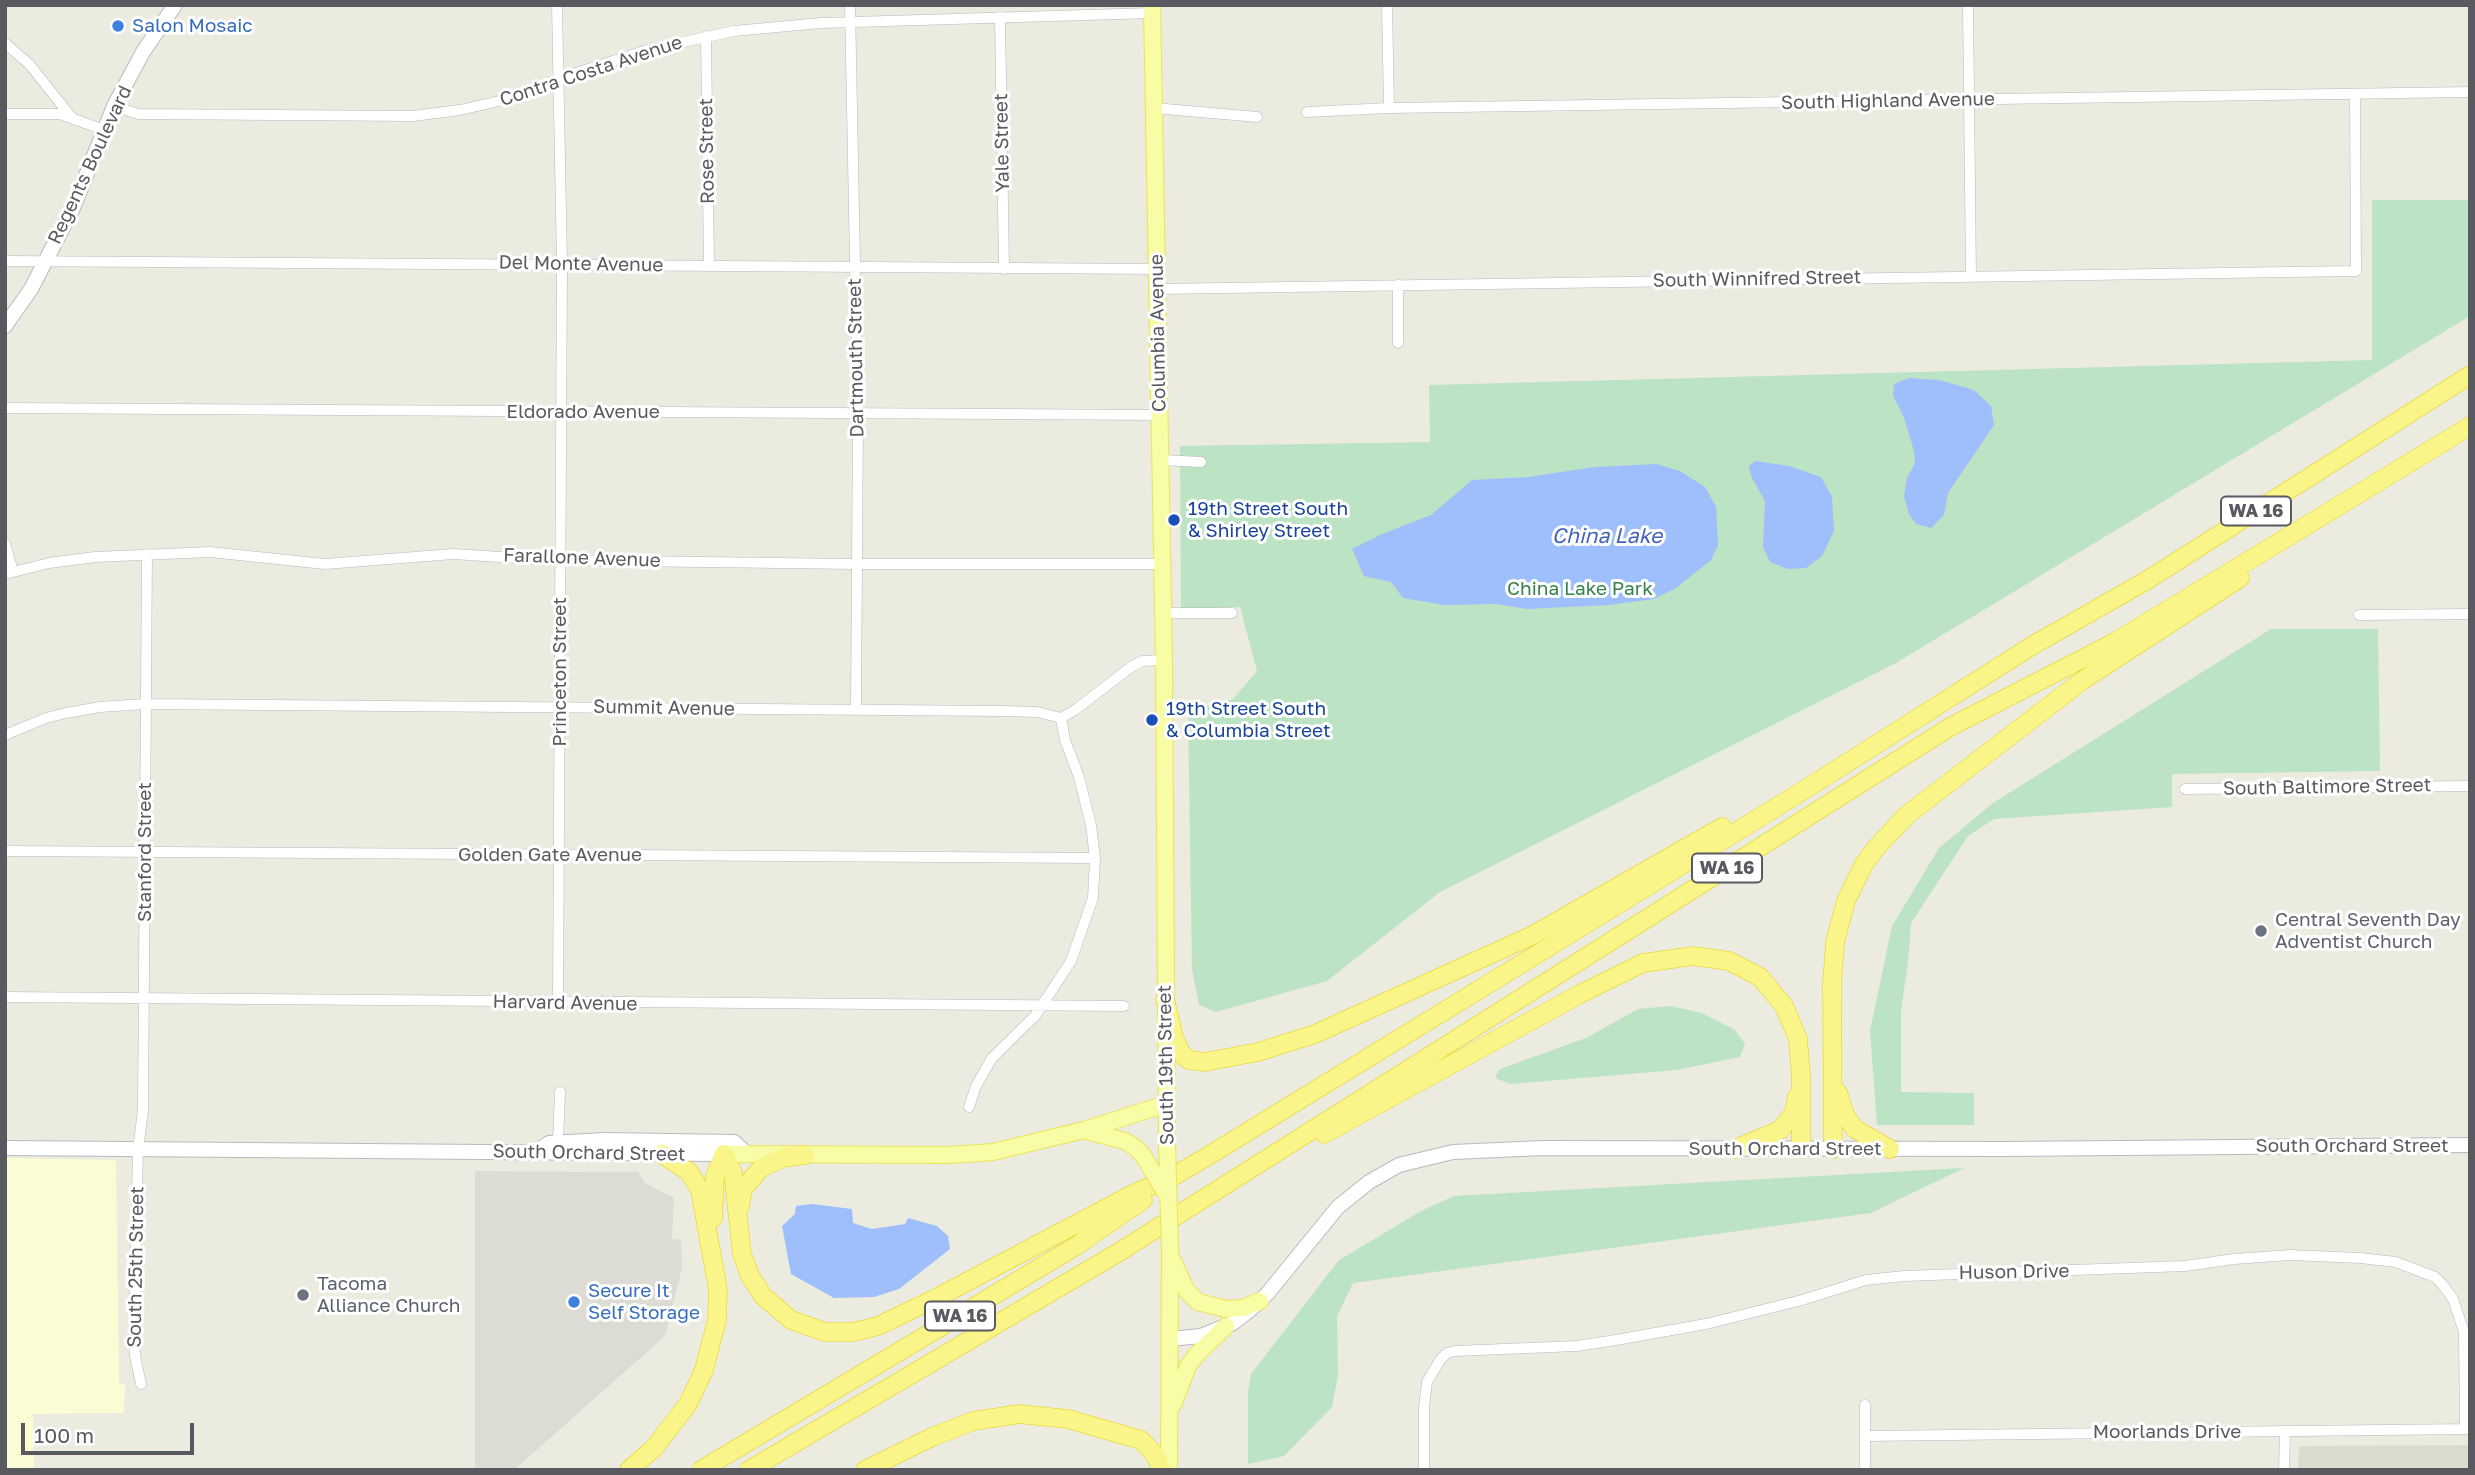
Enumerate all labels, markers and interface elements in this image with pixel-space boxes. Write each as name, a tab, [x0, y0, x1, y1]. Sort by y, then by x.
place label: Salon Mosaic	[132, 15, 253, 37]
marker: Salon Mosaic	[110, 18, 126, 34]
street label: Contra Costa Avenue	[497, 31, 685, 111]
street label: Regents Boulevard	[43, 82, 137, 248]
street label: South Highland Avenue	[1781, 88, 1995, 114]
street label: Yale Street	[990, 93, 1014, 193]
street label: Rose Street	[695, 98, 719, 204]
street label: Del Monte Avenue	[498, 251, 664, 277]
street label: Columbia Avenue	[1145, 254, 1171, 412]
street label: South Winnifred Street	[1652, 266, 1862, 292]
street label: Dartmouth Street	[843, 278, 869, 438]
street label: Eldorado Avenue	[506, 401, 660, 423]
road number: WA 16	[2221, 496, 2291, 526]
place label: 19th Street South & Shirley Street	[1188, 498, 1348, 542]
marker: 19th Street South & Shirley Street	[1166, 512, 1182, 528]
water label: China Lake	[1552, 523, 1662, 549]
street label: Farallone Avenue	[503, 544, 661, 572]
park label: China Lake Park	[1507, 578, 1653, 600]
street label: Princeton Street	[549, 597, 571, 747]
street label: Summit Avenue	[593, 695, 735, 721]
place label: 19th Street South & Columbia Street	[1166, 698, 1331, 742]
marker: 19th Street South & Columbia Street	[1144, 712, 1160, 728]
street label: South Baltimore Street	[2223, 774, 2431, 800]
street label: Stanford Street	[134, 782, 156, 922]
street label: Golden Gate Avenue	[458, 844, 642, 866]
road number: WA 16	[1692, 854, 1762, 882]
place label: Central Seventh Day Adventist Church	[2275, 909, 2461, 953]
marker: Central Seventh Day Adventist Church	[2253, 923, 2269, 939]
street label: South 19th Street	[1153, 985, 1179, 1145]
street label: Harvard Avenue	[492, 990, 638, 1016]
street label: South Orchard Street	[2255, 1135, 2449, 1157]
street label: South Orchard Street	[1688, 1138, 1882, 1160]
street label: South Orchard Street	[492, 1140, 686, 1166]
street label: South 25th Street	[123, 1186, 149, 1348]
street label: Huson Drive	[1958, 1260, 2070, 1284]
place label: Tacoma Alliance Church	[317, 1273, 461, 1317]
place label: Secure It Self Storage	[588, 1280, 700, 1324]
marker: Tacoma Alliance Church	[295, 1287, 311, 1303]
marker: Secure It Self Storage	[566, 1294, 582, 1310]
road number: WA 16	[925, 1302, 995, 1330]
scale bar	[24, 1408, 198, 1452]
street label: Moorlands Drive	[2093, 1421, 2241, 1443]
text: 100 m	[34, 1422, 94, 1448]

